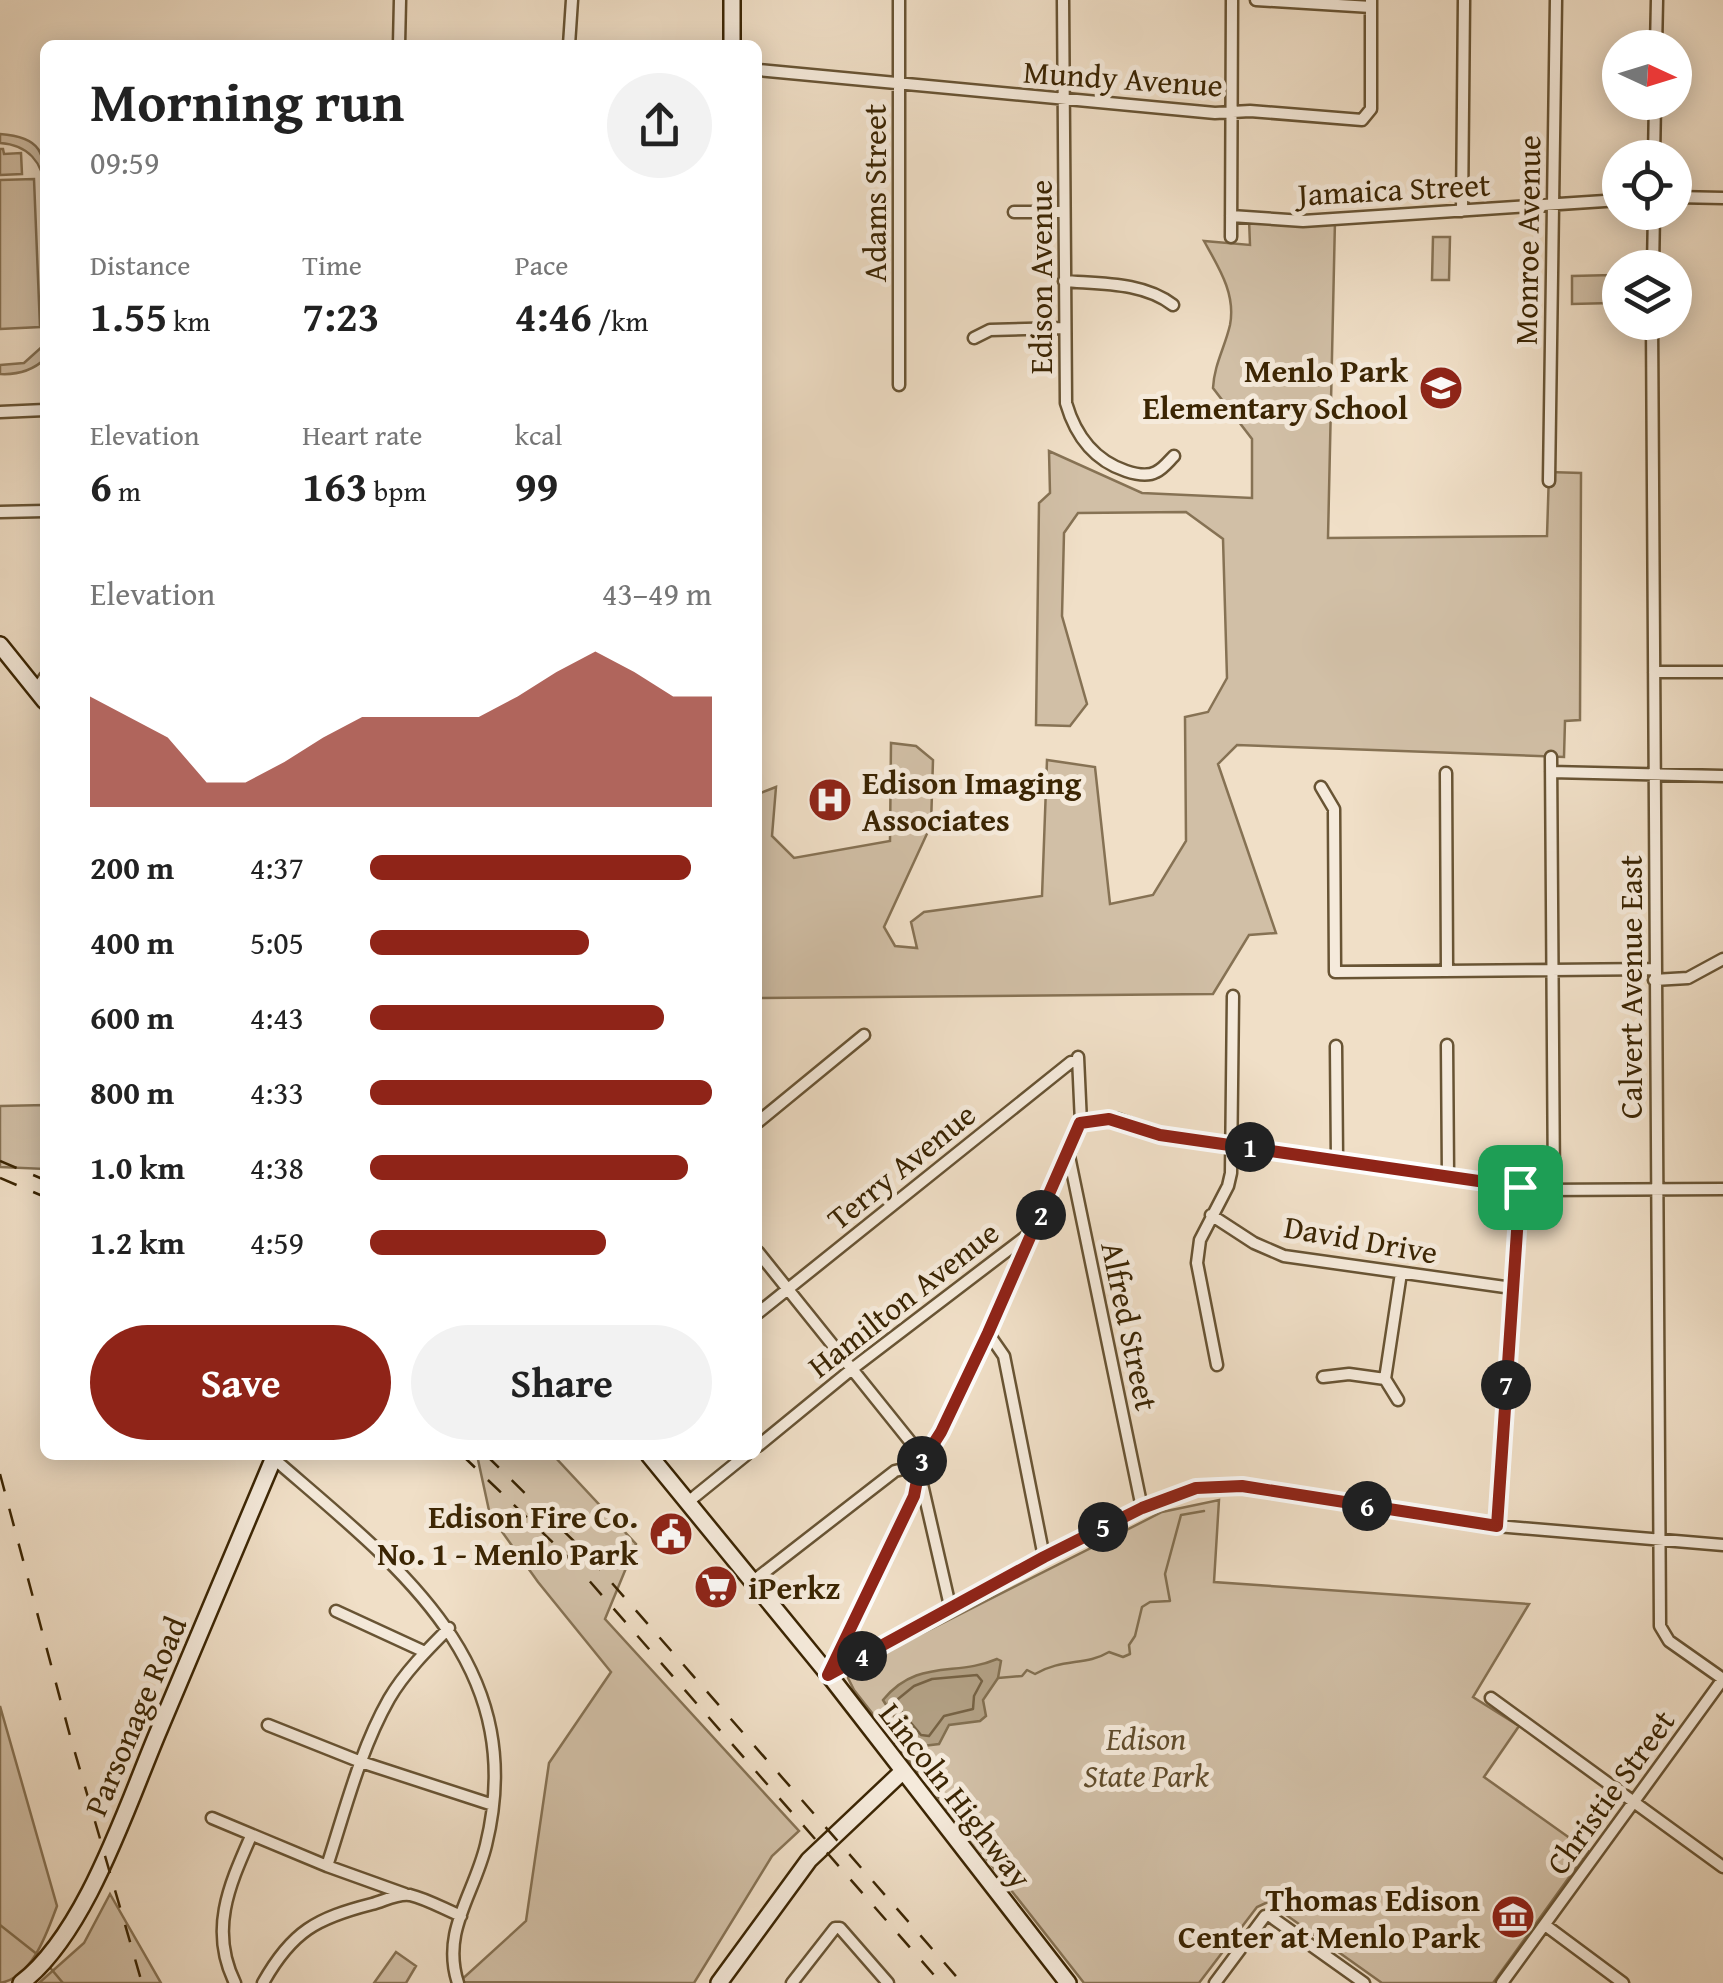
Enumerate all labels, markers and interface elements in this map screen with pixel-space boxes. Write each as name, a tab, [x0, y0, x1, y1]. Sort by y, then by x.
north arrow	[1602, 30, 1692, 120]
map controls	[1602, 30, 1692, 340]
street label: Mundy Avenue	[1022, 48, 1224, 108]
text: Morning run	[90, 61, 404, 141]
button: share	[607, 73, 712, 178]
street label: Adams Street	[851, 104, 898, 282]
street label: Monroe Avenue	[1502, 135, 1552, 345]
text: 09:59	[90, 139, 159, 186]
button: locate	[1602, 140, 1692, 230]
street label: Jamaica Street	[1293, 160, 1491, 218]
street label: Edison Avenue	[1017, 180, 1064, 374]
text: Distance	[90, 244, 190, 285]
text: Time	[302, 244, 362, 285]
text: Pace	[515, 244, 569, 285]
button: layers	[1602, 250, 1692, 340]
text: 1.55	[90, 285, 167, 346]
text: 7:23	[302, 285, 379, 346]
text: 4:46	[515, 285, 592, 346]
text: km	[167, 300, 210, 341]
text: /km	[592, 300, 648, 341]
place label: Menlo Park Elementary School	[1143, 347, 1409, 431]
school or university icon: Menlo Park Elementary School	[1418, 365, 1464, 411]
text: Elevation	[90, 414, 200, 455]
text: Heart rate	[302, 414, 422, 455]
text: kcal	[515, 414, 562, 455]
text: 6	[90, 455, 112, 516]
text: 163	[302, 455, 368, 516]
text: 99	[515, 455, 558, 516]
text: m	[112, 470, 141, 511]
text: bpm	[368, 470, 426, 511]
text: Elevation	[90, 570, 215, 617]
text: 43–49 m	[602, 570, 712, 617]
place label: Edison Imaging Associates	[862, 759, 1081, 843]
hospital icon: Edison Imaging Associates	[807, 777, 853, 823]
text: 200 m	[90, 844, 174, 891]
text: 4:37	[250, 844, 304, 891]
street label: Calvert Avenue East	[1607, 855, 1654, 1119]
text: 400 m	[90, 919, 174, 966]
text: 5:05	[250, 919, 304, 966]
text: 600 m	[90, 994, 174, 1041]
text: 4:43	[250, 994, 304, 1041]
text: 800 m	[90, 1069, 174, 1116]
text: 4:33	[250, 1069, 304, 1116]
street label: Terry Avenue	[817, 1091, 985, 1241]
pin: 1	[1225, 1122, 1275, 1172]
text: 1	[1243, 1126, 1257, 1167]
text: 1.0 km	[90, 1144, 185, 1191]
text: 4:38	[250, 1144, 304, 1191]
pin	[1478, 1145, 1563, 1230]
icon: arrive	[1493, 1160, 1548, 1215]
pin: 2	[1016, 1190, 1066, 1240]
text: 2	[1034, 1194, 1048, 1235]
street label: David Drive	[1281, 1202, 1441, 1276]
street label: Hamilton Avenue	[797, 1209, 1009, 1389]
text: 1.2 km	[90, 1219, 185, 1266]
text: 4:59	[250, 1219, 304, 1266]
street label: Alfred Street	[1089, 1237, 1171, 1415]
button: Save	[90, 1325, 391, 1440]
button: Share	[411, 1325, 712, 1440]
pin: 7	[1481, 1360, 1531, 1410]
text: 7	[1499, 1364, 1513, 1405]
pin: 3	[897, 1436, 947, 1486]
text: 3	[915, 1440, 929, 1481]
pin: 6	[1342, 1481, 1392, 1531]
text: 6	[1360, 1485, 1374, 1526]
place label: Edison Fire Co. No. 1 - Menlo Park	[377, 1493, 639, 1577]
pin: 5	[1078, 1502, 1128, 1552]
text: 5	[1096, 1506, 1110, 1547]
public building icon: Edison Fire Co. No. 1 - Menlo Park	[648, 1511, 694, 1557]
supermarket icon: iPerkz	[693, 1564, 739, 1610]
place label: iPerkz	[748, 1564, 840, 1611]
street label: Parsonage Road	[72, 1609, 198, 1823]
pin: 4	[837, 1631, 887, 1681]
text: 4	[855, 1635, 869, 1676]
street label: Lincoln Highway	[868, 1692, 1044, 1898]
street label: Christie Street	[1534, 1700, 1686, 1884]
park label: Edison State Park	[1083, 1715, 1209, 1799]
place label: Thomas Edison Center at Menlo Park	[1178, 1876, 1481, 1960]
museum icon: Thomas Edison Center at Menlo Park	[1490, 1894, 1536, 1940]

